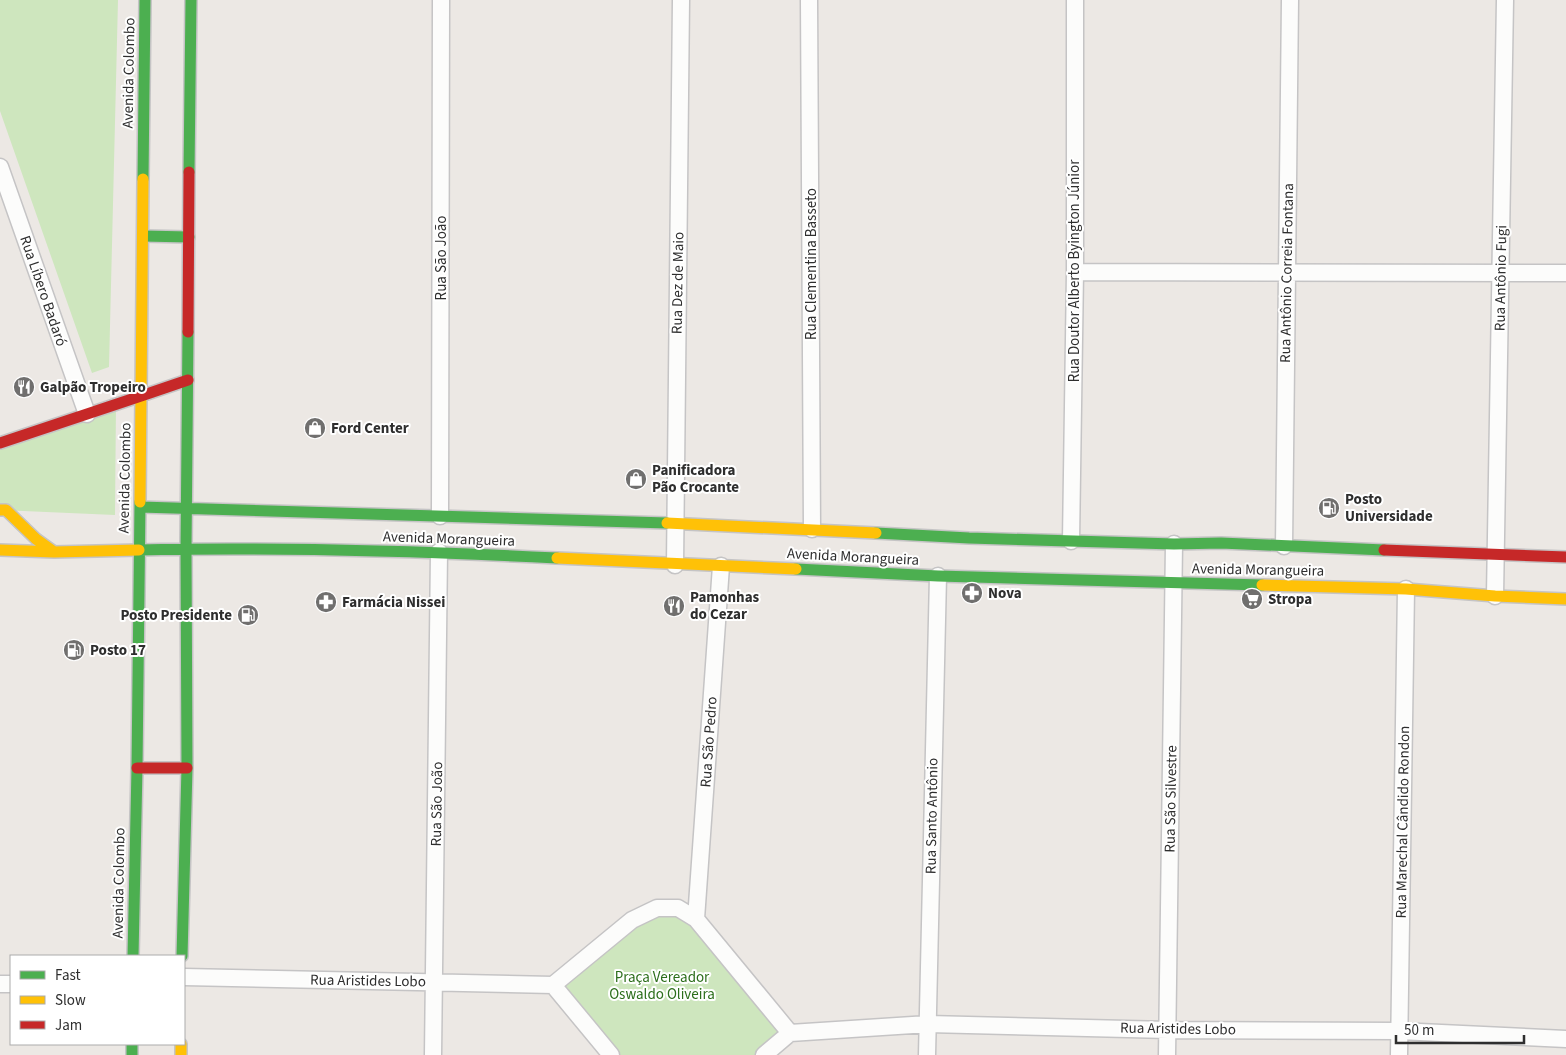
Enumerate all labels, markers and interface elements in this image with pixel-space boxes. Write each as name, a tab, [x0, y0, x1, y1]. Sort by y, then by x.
street label: Avenida Colombo	[118, 17, 140, 129]
street label: Rua Doutor Alberto Byington Júnior	[1064, 159, 1085, 382]
street label: Rua Antônio Correia Fontana	[1275, 183, 1299, 363]
street label: Rua Clementina Basseto	[801, 188, 822, 340]
street label: Rua São João	[431, 216, 452, 300]
street label: Rua Antônio Fugi	[1490, 225, 1512, 331]
street label: Rua Dez de Maio	[667, 232, 689, 334]
street label: Rua Líbero Badaró	[14, 233, 72, 349]
restaurant icon: Galpão Tropeiro	[12, 375, 36, 399]
place label: Galpão Tropeiro	[40, 377, 146, 398]
shop icon: Ford Center	[303, 416, 327, 440]
place label: Ford Center	[331, 418, 409, 439]
street label: Avenida Colombo	[114, 422, 136, 534]
place label: Panificadora Pão Crocante	[652, 460, 739, 498]
shop icon: Panificadora Pão Crocante	[624, 467, 648, 491]
place label: Posto Universidade	[1345, 489, 1433, 527]
fuel station icon: Posto Universidade	[1317, 496, 1341, 520]
street label: Avenida Morangueira	[383, 526, 515, 552]
street label: Avenida Morangueira	[786, 543, 920, 571]
street label: Avenida Morangueira	[1192, 558, 1324, 582]
pharmacy icon: Nova	[960, 581, 984, 605]
place label: Nova	[988, 583, 1022, 604]
place label: Pamonhas do Cezar	[690, 587, 760, 625]
supermarket icon: Stropa	[1240, 587, 1264, 611]
place label: Stropa	[1268, 589, 1312, 610]
pharmacy icon: Farmácia Nissei	[314, 590, 338, 614]
place label: Farmácia Nissei	[342, 592, 445, 613]
restaurant icon: Pamonhas do Cezar	[662, 594, 686, 618]
fuel station icon: Posto Presidente	[236, 603, 260, 627]
place label: Posto Presidente	[120, 605, 232, 626]
fuel station icon: Posto 17	[62, 638, 86, 662]
place label: Posto 17	[90, 640, 146, 661]
street label: Rua São Pedro	[695, 696, 723, 788]
street label: Rua Marechal Cândido Rondon	[1391, 725, 1415, 919]
street label: Rua São Silvestre	[1160, 745, 1182, 853]
street label: Rua Santo Antônio	[920, 758, 944, 874]
street label: Rua São João	[426, 761, 448, 847]
street label: Avenida Colombo	[108, 827, 130, 939]
legend	[10, 955, 185, 1045]
text: Fast	[55, 965, 81, 986]
park label: Praça Vereador Oswaldo Oliveira	[609, 967, 715, 1005]
street label: Rua Aristides Lobo	[310, 969, 426, 993]
text: Slow	[55, 990, 86, 1011]
scale bar	[1396, 1012, 1524, 1044]
text: Jam	[55, 1015, 82, 1036]
street label: Rua Aristides Lobo	[1120, 1017, 1236, 1041]
text: 50 m	[1404, 1020, 1434, 1041]

